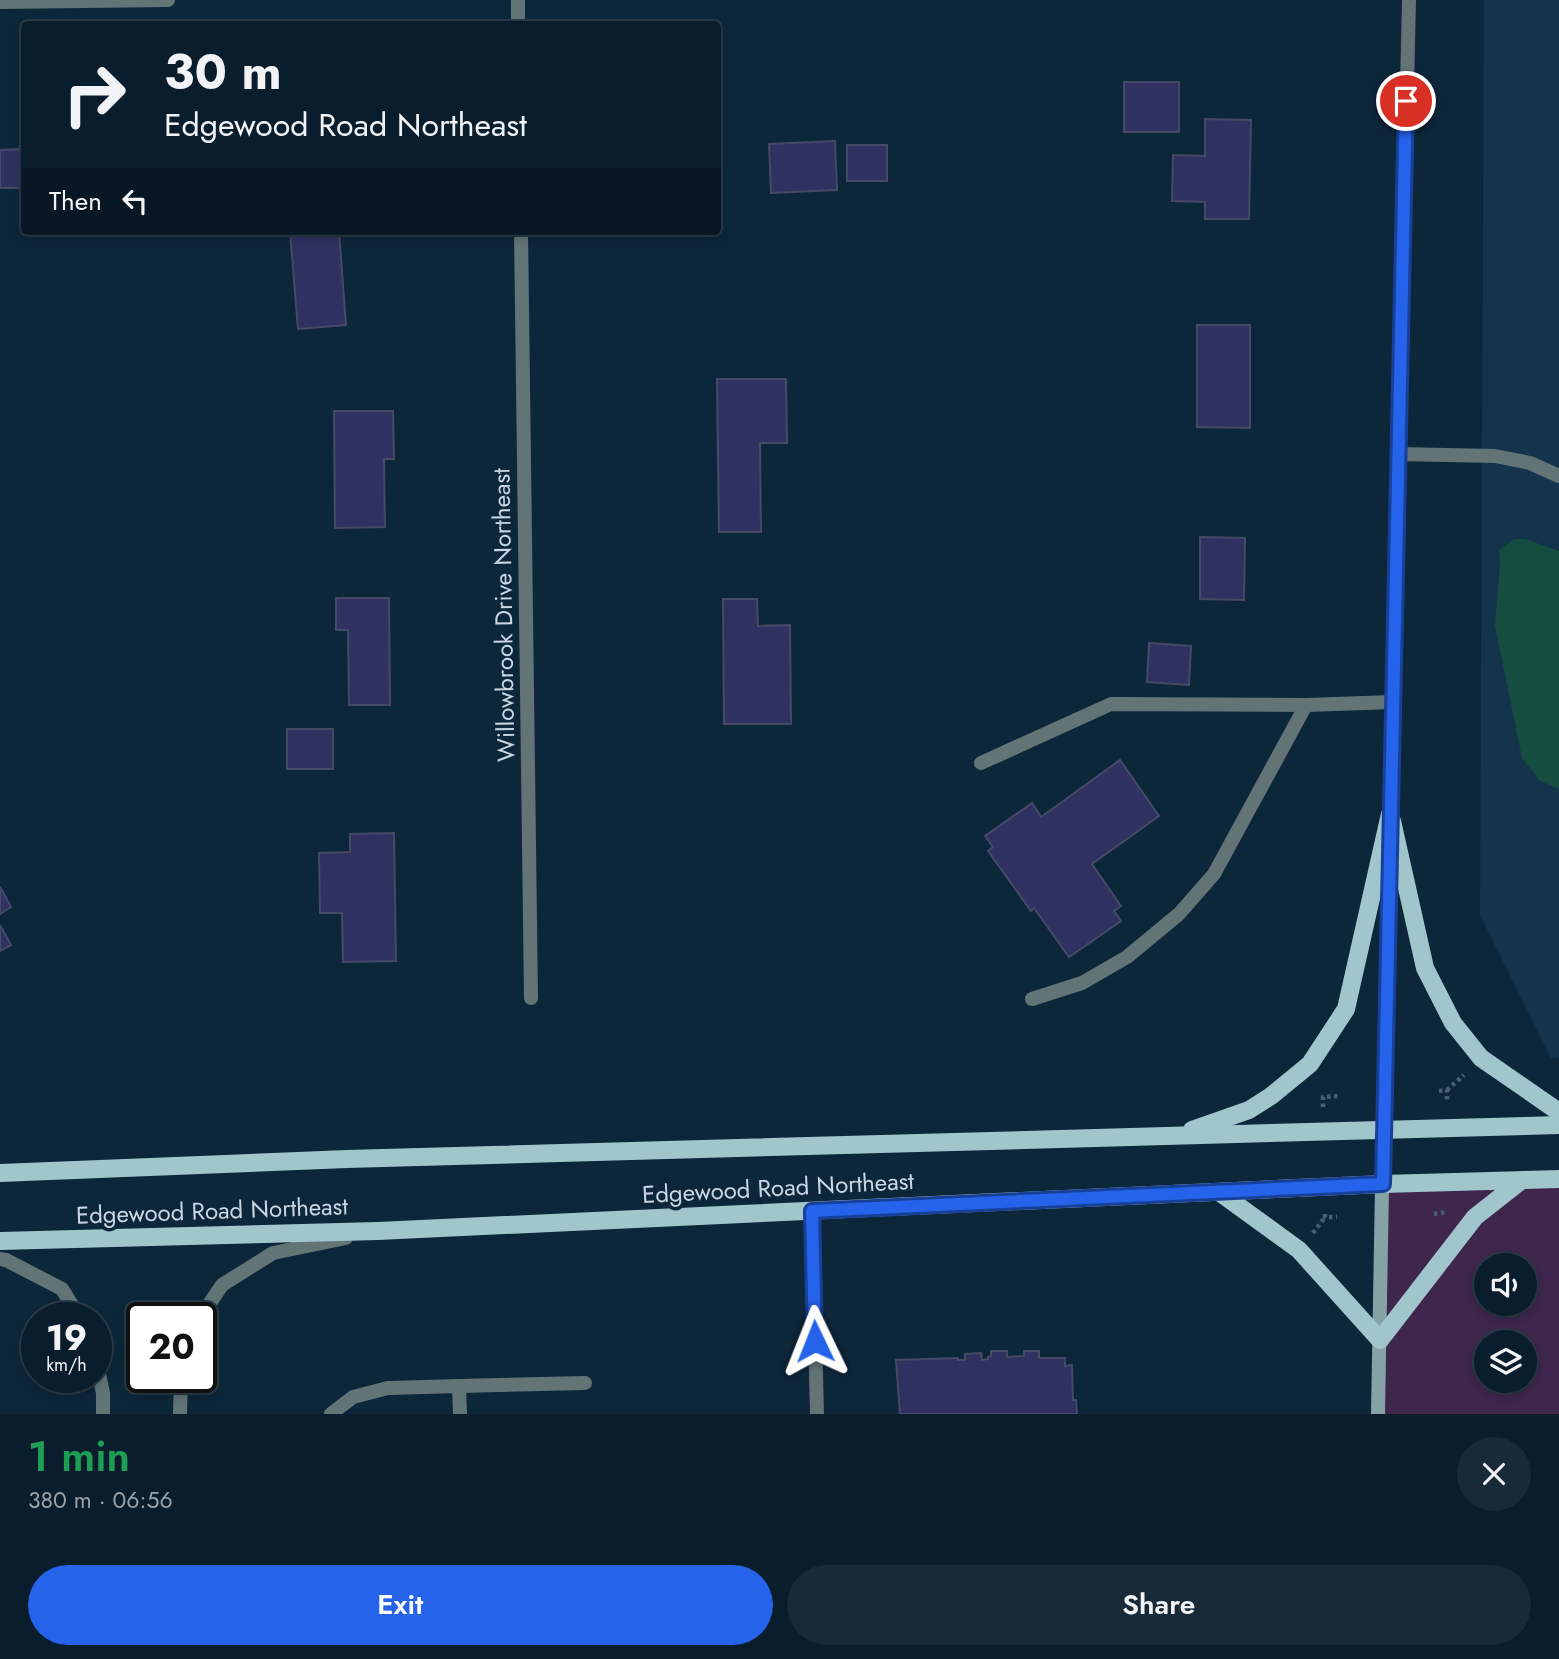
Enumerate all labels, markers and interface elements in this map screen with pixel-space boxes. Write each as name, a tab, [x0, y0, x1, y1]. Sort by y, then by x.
text: 30 m	[164, 37, 282, 107]
icon: right	[49, 49, 140, 140]
pin	[1376, 71, 1436, 131]
icon: arrive	[1387, 82, 1425, 120]
text: Edgewood Road Northeast	[164, 102, 527, 148]
text: Then	[49, 182, 102, 220]
icon: left	[116, 182, 154, 220]
street label: Willowbrook Drive Northeast	[483, 468, 524, 762]
street label: Edgewood Road Northeast	[641, 1163, 915, 1212]
street label: Edgewood Road Northeast	[75, 1188, 349, 1233]
map controls	[1474, 1253, 1537, 1393]
button: sound	[1474, 1253, 1537, 1316]
speed limit sign: 20	[126, 1302, 217, 1393]
position arrow	[778, 1304, 852, 1378]
text: 19	[46, 1313, 87, 1363]
button: layers	[1474, 1330, 1537, 1393]
text: km/h	[46, 1352, 87, 1378]
text: 1 min	[28, 1426, 130, 1487]
button: close	[1457, 1437, 1531, 1511]
text: 380 m · 06:56	[28, 1483, 173, 1517]
button: Exit	[28, 1565, 773, 1645]
button: Share	[787, 1565, 1531, 1645]

